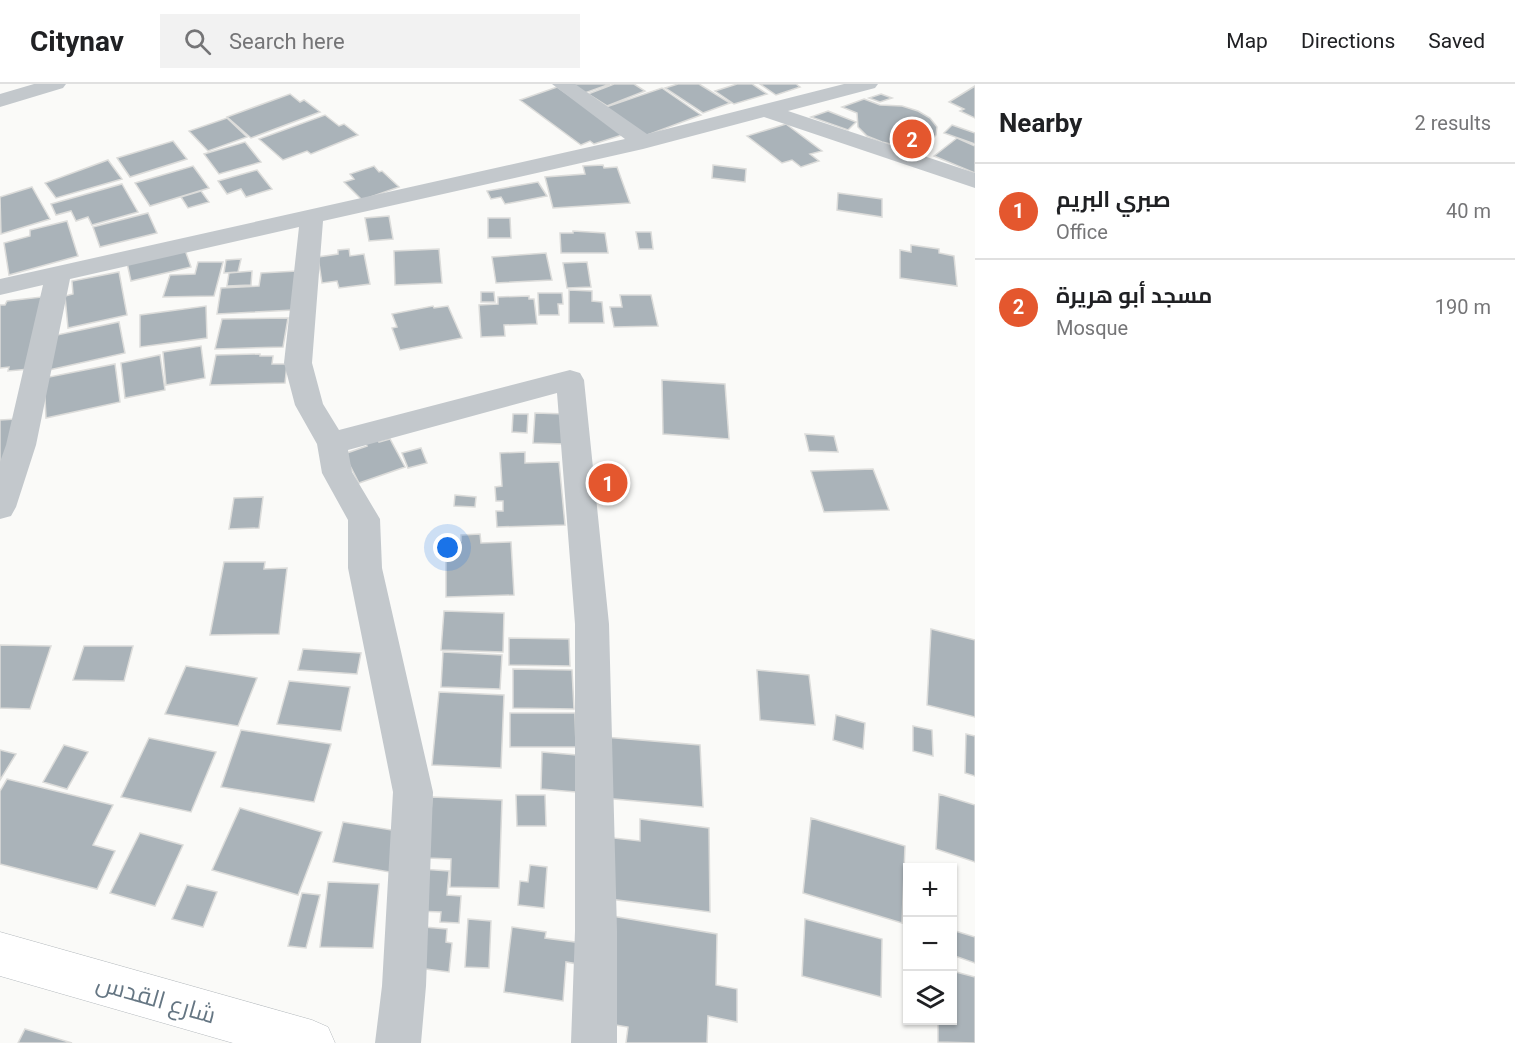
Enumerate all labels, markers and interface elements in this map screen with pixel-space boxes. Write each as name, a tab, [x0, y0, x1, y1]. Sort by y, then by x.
search box	[160, 14, 580, 68]
text: Citynav	[30, 25, 124, 58]
icon: search	[181, 25, 214, 58]
text: Search here	[229, 29, 345, 54]
text: Map	[1226, 29, 1268, 53]
text: Directions	[1301, 29, 1395, 53]
text: Saved	[1428, 29, 1485, 53]
text: Nearby	[999, 108, 1082, 138]
text: 2 results	[1415, 111, 1491, 135]
pin: 2	[892, 116, 932, 162]
text: صبري البريم	[1056, 187, 1171, 212]
text: 1	[1013, 199, 1024, 223]
text: 40 m	[1446, 199, 1491, 223]
text: Office	[1056, 220, 1108, 244]
text: مسجد أبو هريرة	[1056, 283, 1212, 308]
text: 2	[1013, 295, 1024, 319]
text: 190 m	[1435, 295, 1491, 319]
text: Mosque	[1056, 316, 1128, 340]
pin: 1	[588, 460, 628, 506]
your location	[433, 533, 462, 562]
map controls	[903, 863, 957, 1025]
button: +	[903, 863, 957, 917]
button: −	[903, 917, 957, 971]
street label: شارع القدس	[93, 969, 219, 1031]
button: layers	[903, 971, 957, 1025]

